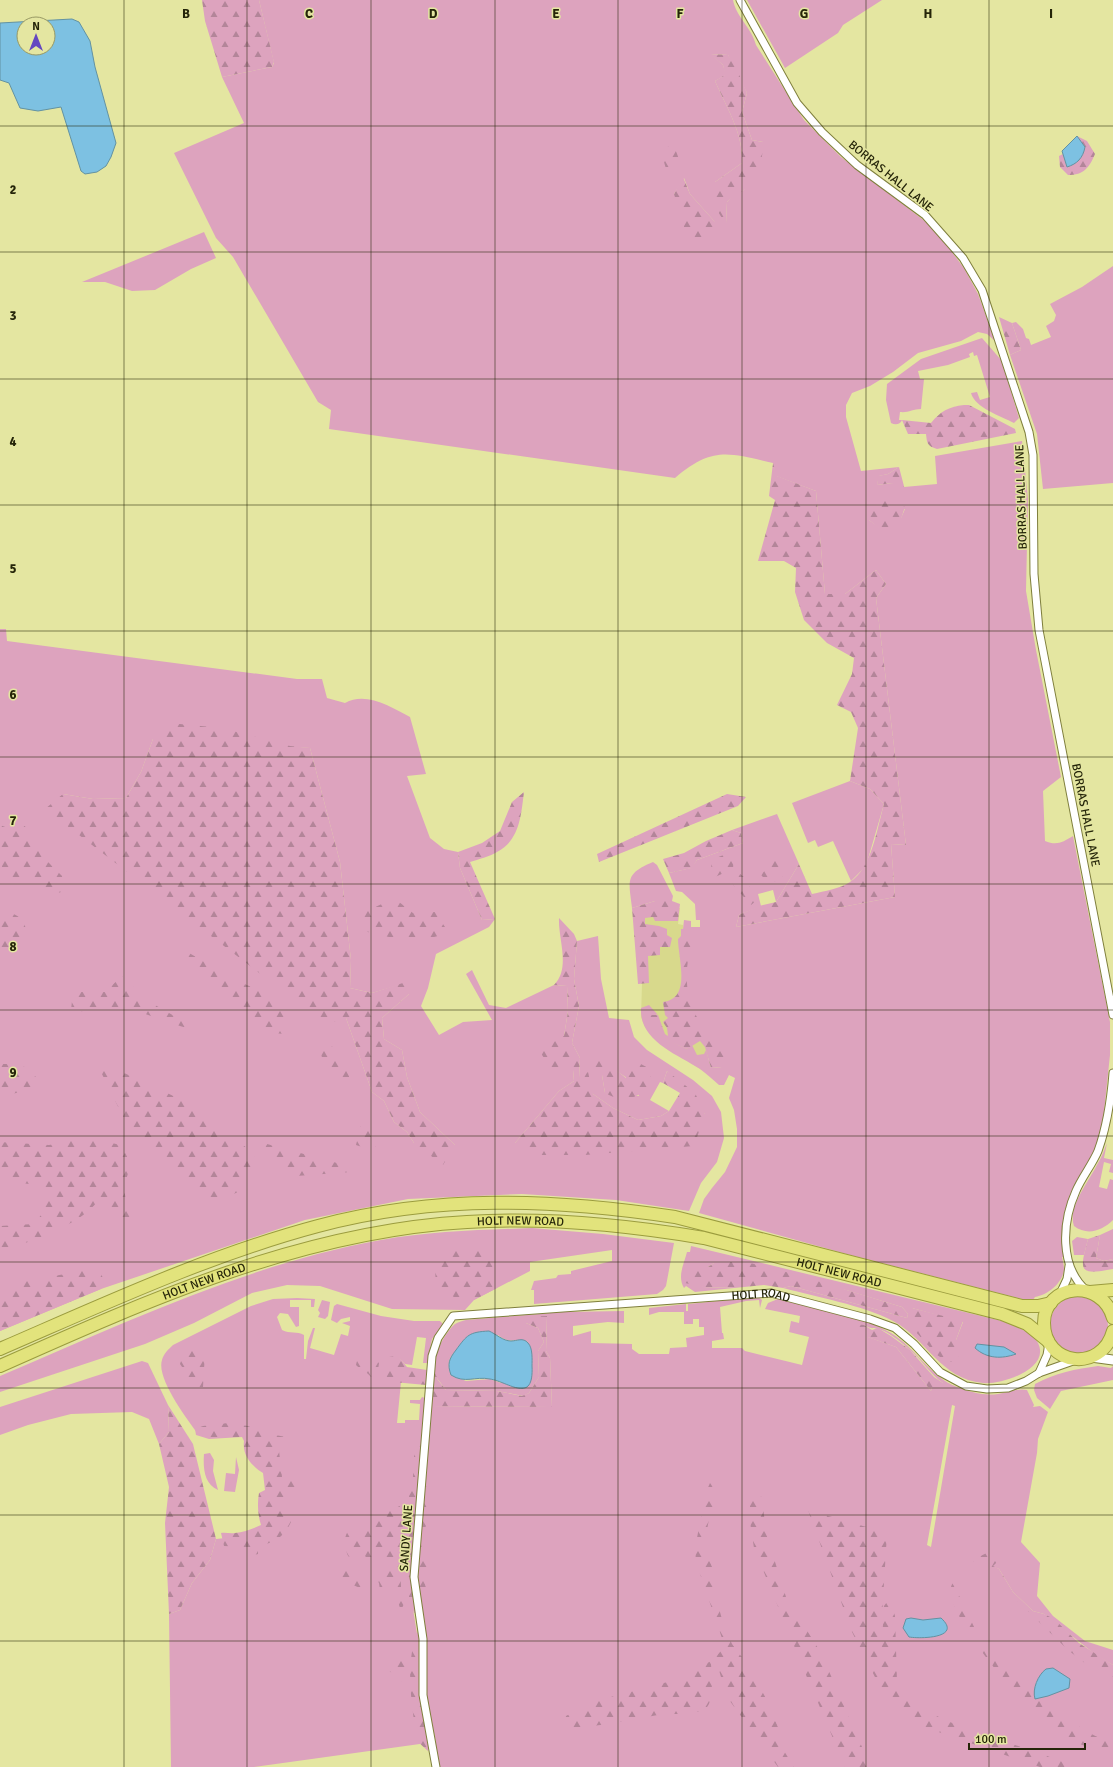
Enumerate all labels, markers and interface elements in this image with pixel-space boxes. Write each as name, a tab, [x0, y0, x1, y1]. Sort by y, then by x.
text: B	[182, 6, 190, 22]
text: C	[305, 6, 313, 22]
text: D	[429, 6, 438, 22]
text: E	[552, 6, 560, 22]
text: F	[677, 6, 684, 22]
text: G	[800, 6, 808, 22]
text: H	[924, 6, 932, 22]
text: I	[1049, 6, 1053, 22]
north arrow	[16, 16, 56, 56]
text: N	[32, 20, 40, 33]
street label: BORRAS HALL LANE	[845, 138, 936, 215]
text: 2	[9, 182, 17, 198]
text: 3	[9, 308, 17, 324]
text: 4	[9, 434, 17, 450]
street label: BORRAS HALL LANE	[1012, 444, 1031, 550]
text: 5	[9, 561, 17, 577]
text: 6	[9, 687, 17, 703]
street label: BORRAS HALL LANE	[1068, 762, 1103, 868]
text: 7	[9, 813, 17, 829]
text: 8	[9, 939, 17, 955]
text: 9	[9, 1065, 17, 1081]
street label: HOLT NEW ROAD	[476, 1213, 565, 1230]
street label: HOLT NEW ROAD	[795, 1255, 883, 1291]
street label: HOLT NEW ROAD	[161, 1260, 248, 1304]
street label: HOLT ROAD	[731, 1285, 792, 1306]
street label: SANDY LANE	[397, 1504, 416, 1572]
scale bar	[969, 1725, 1085, 1751]
text: 100 m	[975, 1732, 1007, 1747]

